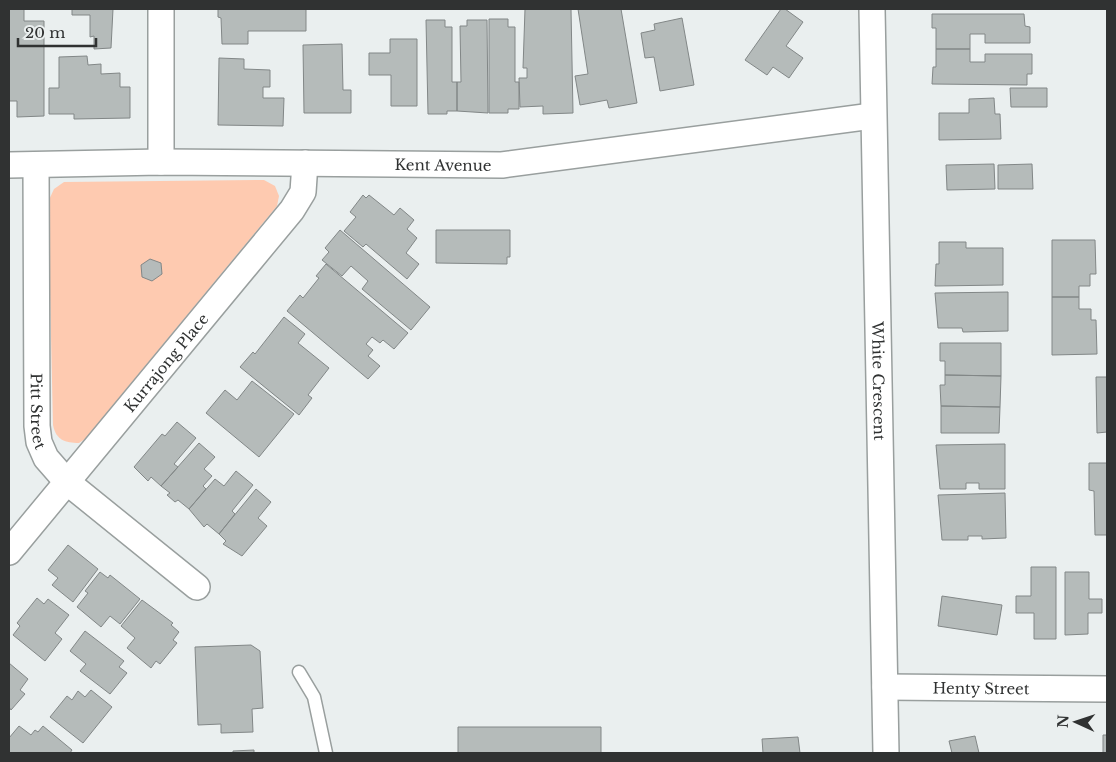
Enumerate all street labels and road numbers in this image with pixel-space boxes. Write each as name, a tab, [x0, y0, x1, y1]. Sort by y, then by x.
street label: Kent Avenue	[394, 155, 491, 174]
street label: Kurrajong Place	[120, 309, 212, 416]
street label: White Crescent	[868, 320, 890, 441]
street label: Pitt Street	[27, 373, 51, 453]
street label: Henty Street	[933, 678, 1030, 698]

